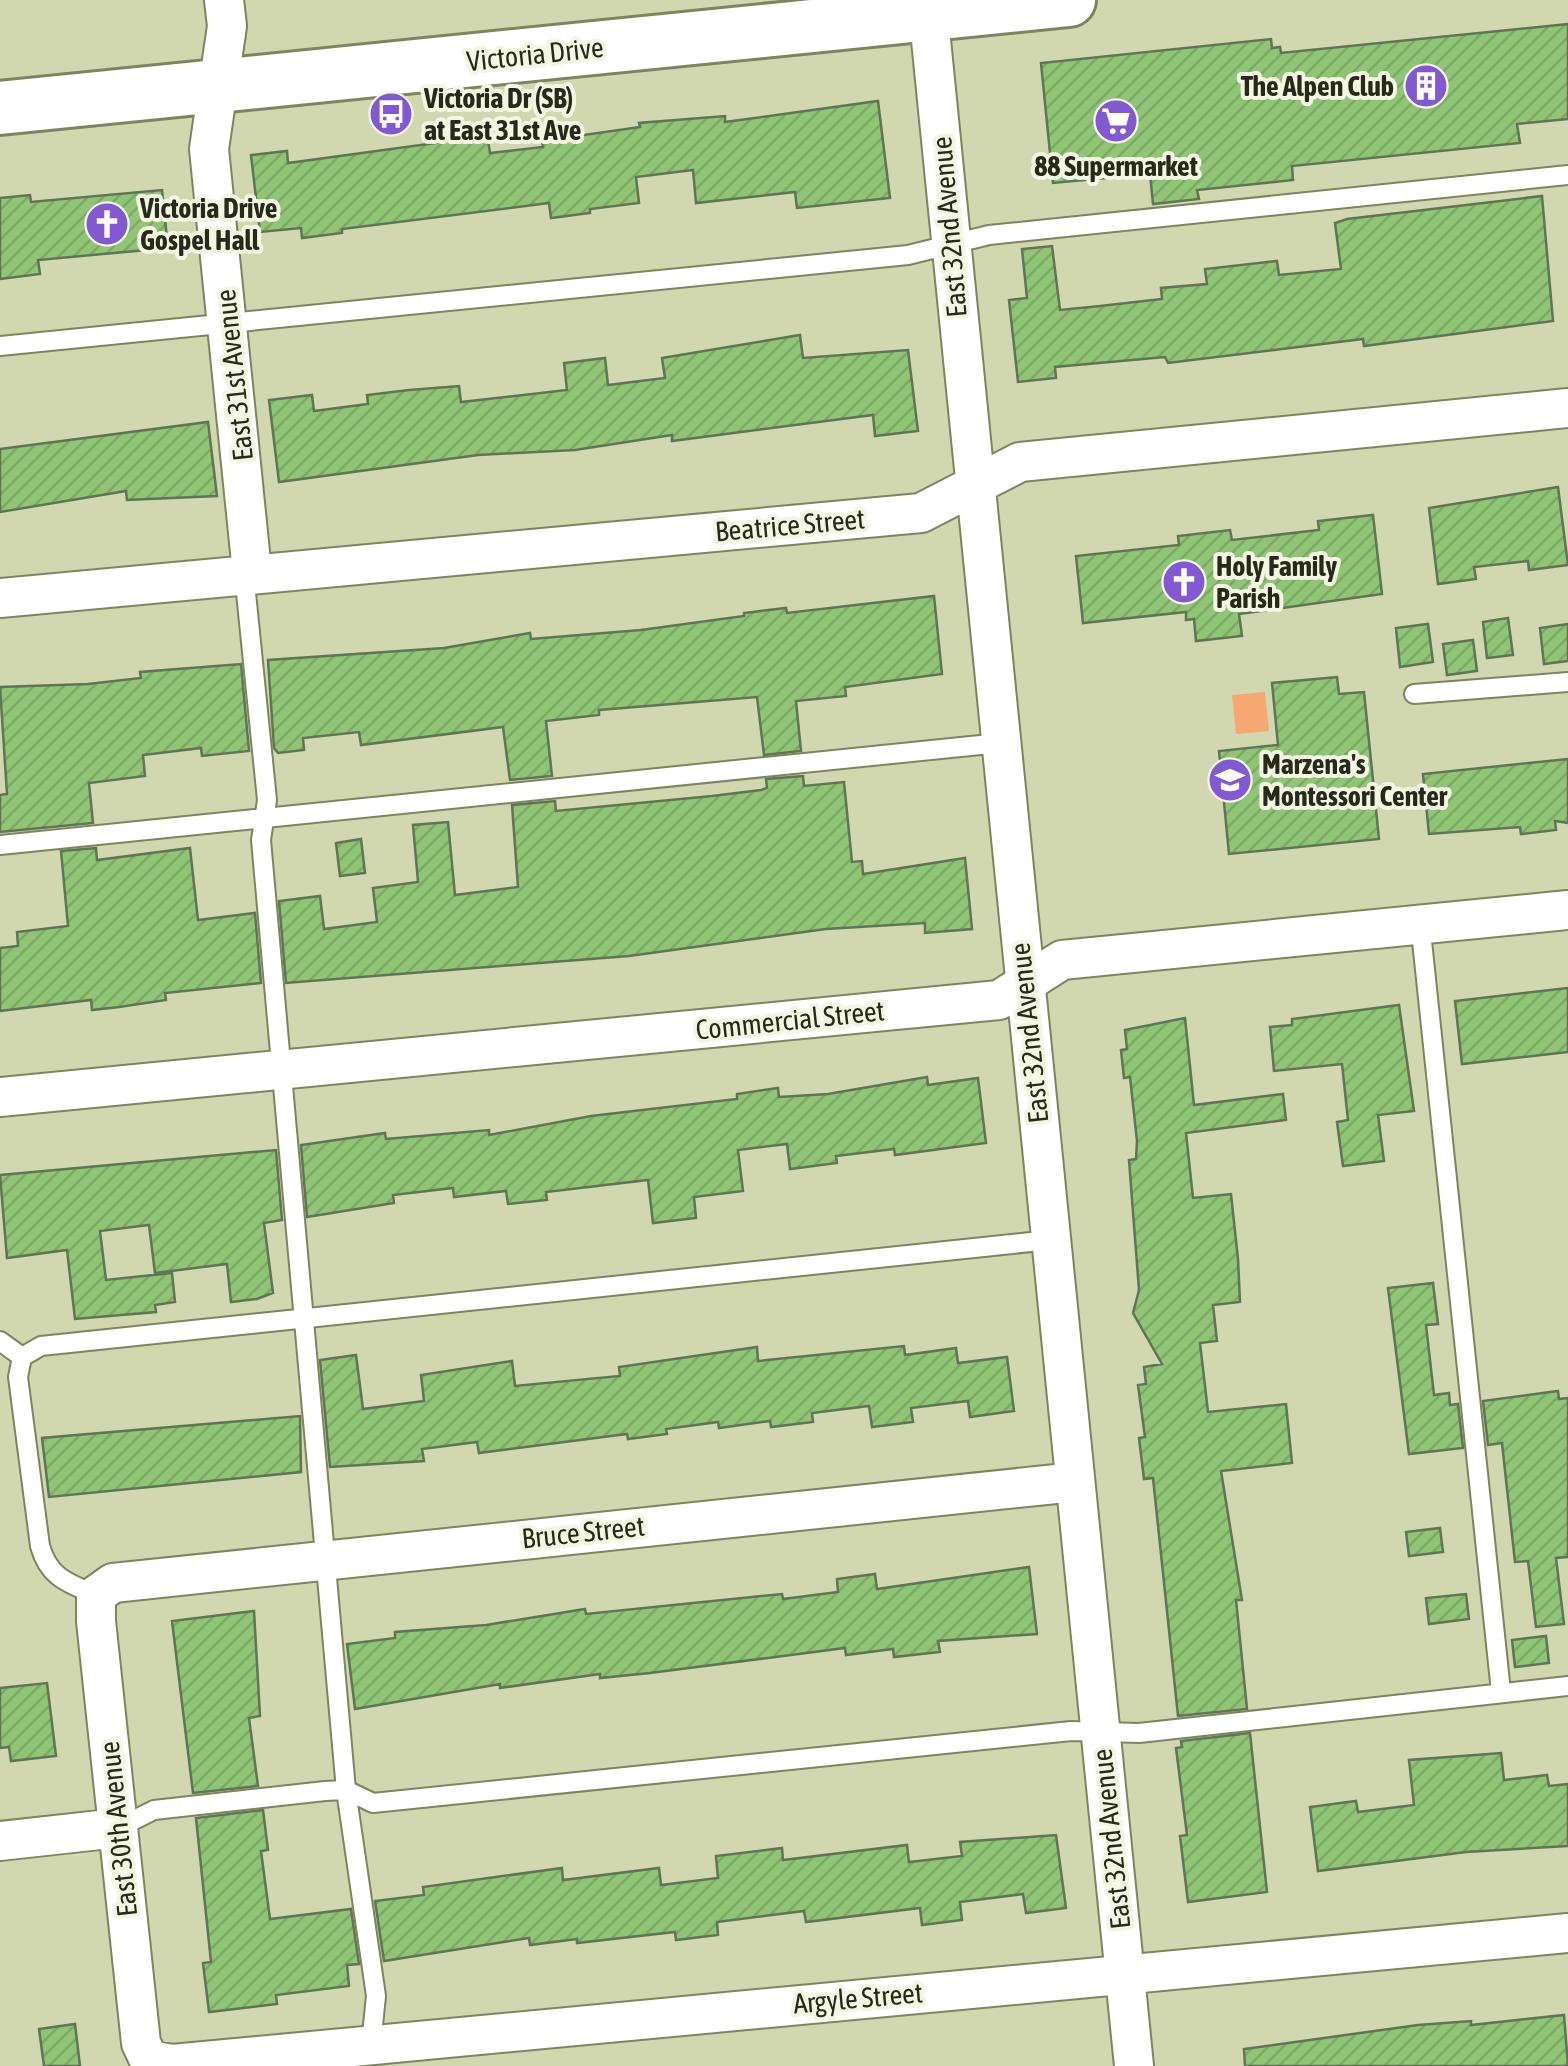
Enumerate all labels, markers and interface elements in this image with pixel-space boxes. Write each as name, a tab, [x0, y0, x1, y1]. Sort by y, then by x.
street label: Victoria Drive	[465, 31, 605, 77]
building icon: The Alpen Club	[1403, 63, 1449, 109]
place label: The Alpen Club	[1241, 70, 1394, 102]
place label: Victoria Dr (SB) at East 31st Ave	[423, 82, 581, 146]
bus stop icon: Victoria Dr (SB) at East 31st Ave	[368, 91, 414, 137]
supermarket icon: 88 Supermarket	[1093, 98, 1139, 144]
street label: East 32nd Avenue	[925, 135, 973, 319]
place label: 88 Supermarket	[1034, 150, 1198, 182]
place label: Victoria Drive Gospel Hall	[139, 192, 277, 256]
church icon: Victoria Drive Gospel Hall	[84, 201, 130, 247]
street label: East 31st Avenue	[209, 288, 259, 462]
street label: Beatrice Street	[714, 503, 866, 547]
place label: Holy Family Parish	[1216, 550, 1337, 614]
church icon: Holy Family Parish	[1161, 559, 1207, 605]
place label: Marzena's Montessori Center	[1262, 748, 1448, 812]
school or university icon: Marzena's Montessori Center	[1207, 757, 1253, 803]
street label: East 32nd Avenue	[1004, 941, 1054, 1125]
street label: Commercial Street	[694, 994, 886, 1046]
street label: Bruce Street	[520, 1510, 646, 1554]
street label: East 30th Avenue	[93, 1740, 143, 1918]
street label: East 32nd Avenue	[1086, 1747, 1136, 1931]
street label: Argyle Street	[792, 1976, 924, 2020]

